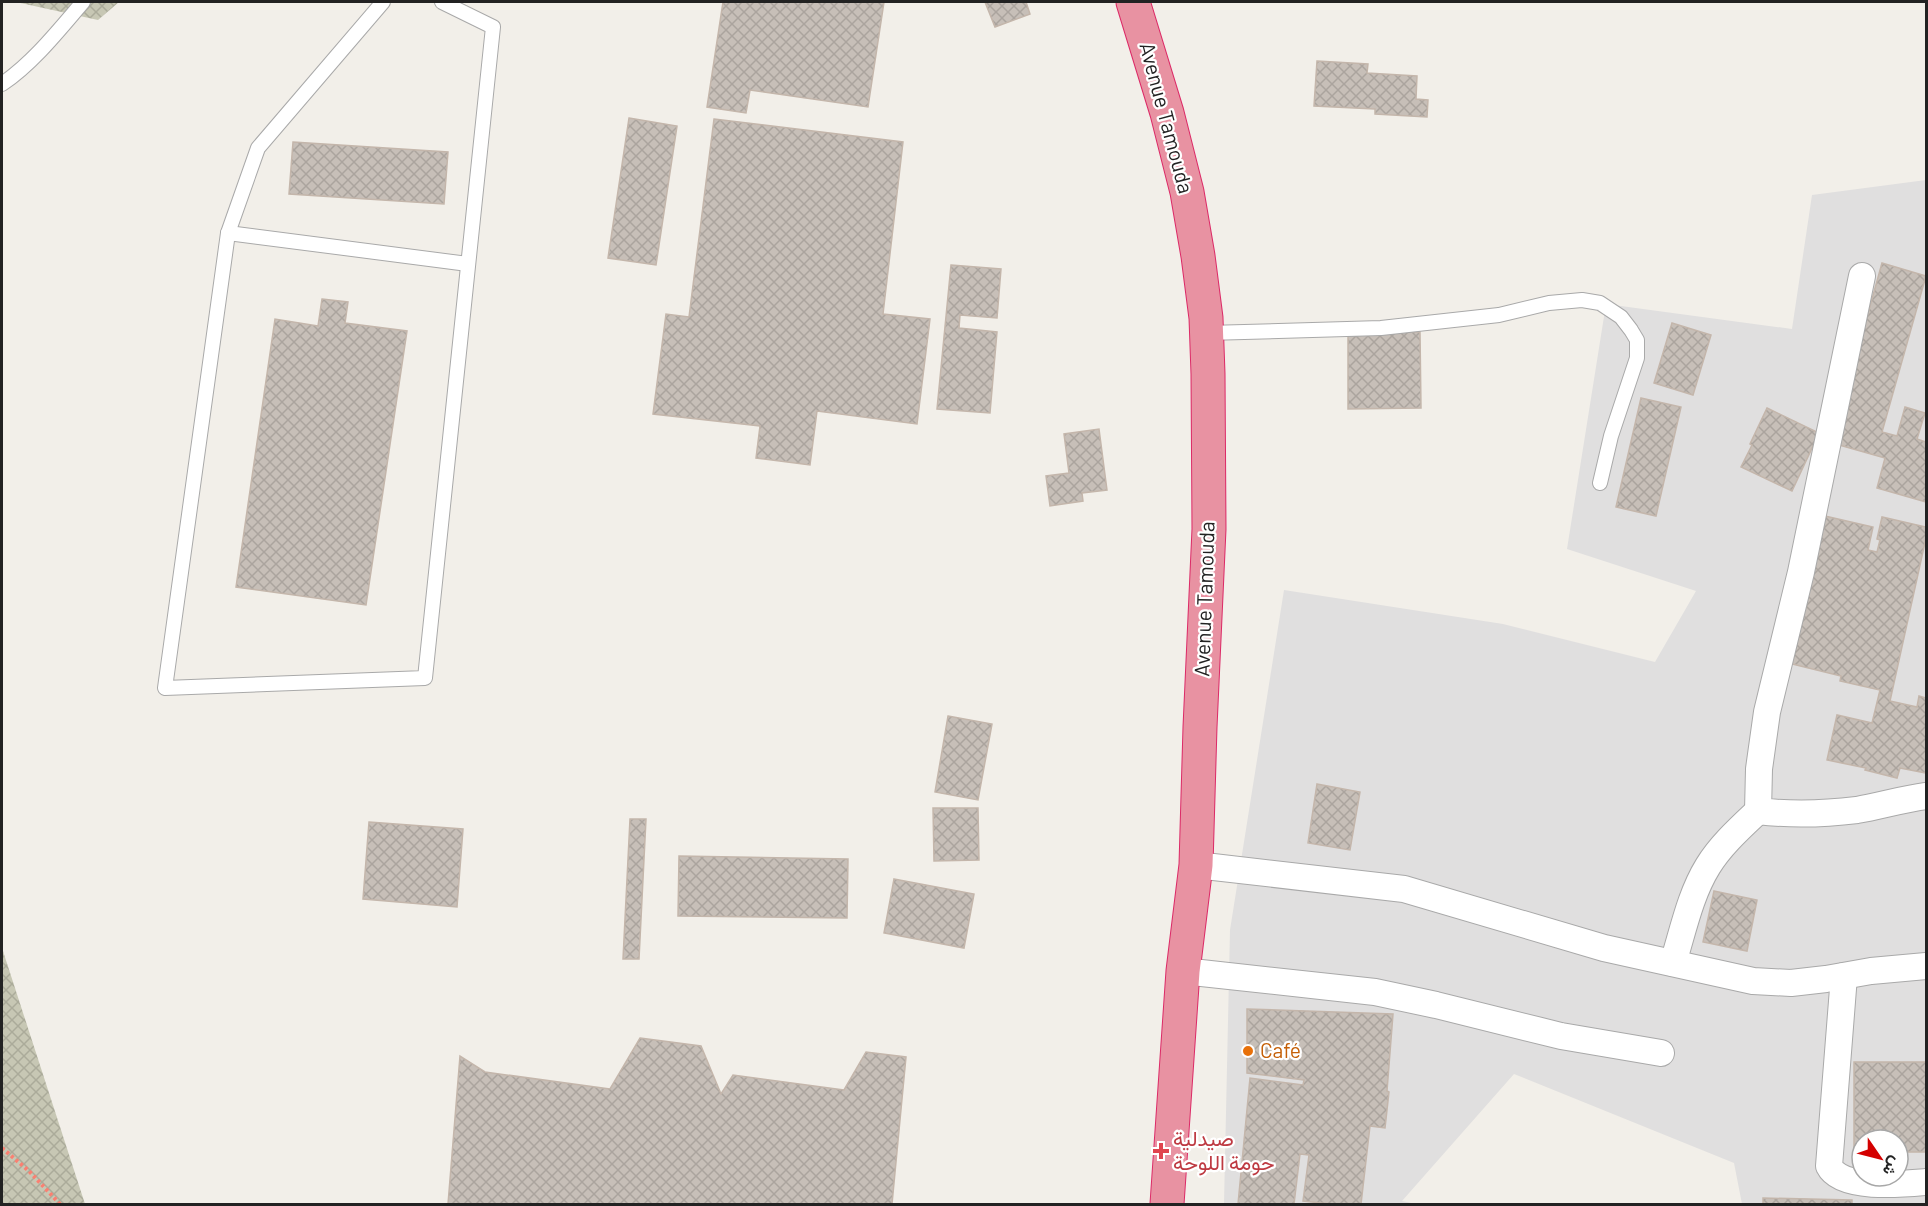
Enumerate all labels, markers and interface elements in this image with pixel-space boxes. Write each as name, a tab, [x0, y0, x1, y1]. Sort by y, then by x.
street label: Avenue Tamouda	[1135, 39, 1200, 196]
street label: Avenue Tamouda	[1188, 521, 1219, 677]
place label: Café	[1260, 1037, 1301, 1062]
marker: Café	[1241, 1044, 1255, 1058]
place label: صيدلية حومة اللوحة	[1173, 1125, 1275, 1176]
north arrow	[1850, 1128, 1910, 1188]
marker: صيدلية حومة اللوحة	[1154, 1144, 1168, 1158]
text: ش	[1879, 1153, 1906, 1180]

